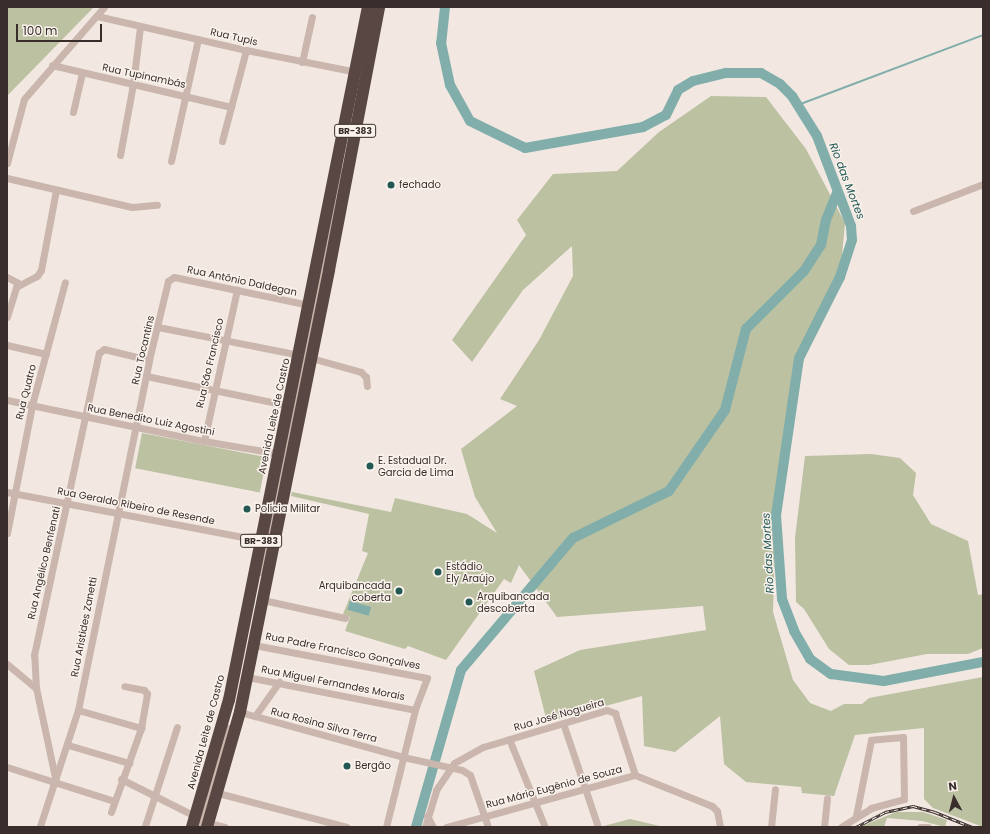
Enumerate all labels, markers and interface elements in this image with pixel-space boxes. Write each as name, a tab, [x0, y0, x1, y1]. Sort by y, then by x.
scale bar	[18, 16, 104, 42]
text: 100 m	[23, 22, 57, 39]
street label: Rua Tupis	[209, 26, 259, 48]
street label: Rua Tupinambás	[101, 61, 187, 91]
road number: BR-383	[334, 124, 376, 138]
water label: Rio das Mortes	[826, 141, 868, 221]
place label: fechado	[399, 179, 441, 191]
marker: fechado	[386, 180, 396, 190]
street label: Rua Antônio Daldegan	[186, 263, 298, 299]
street label: Rua Tocantins	[129, 314, 157, 386]
street label: Rua São Francisco	[194, 317, 226, 409]
street label: Avenida Leite de Castro	[256, 357, 292, 475]
street label: Rua Quatro	[13, 363, 39, 421]
street label: Rua Benedito Luiz Agostini	[86, 402, 216, 438]
place label: E. Estadual Dr. Garcia de Lima	[378, 454, 454, 478]
marker: E. Estadual Dr. Garcia de Lima	[365, 461, 375, 471]
street label: Rua Geraldo Ribeiro de Resende	[56, 485, 216, 527]
place label: Polícia Militar	[255, 503, 320, 515]
marker: Polícia Militar	[242, 504, 252, 514]
street label: Rua Angélico Benfenati	[25, 505, 63, 621]
water label: Rio das Mortes	[759, 512, 777, 594]
road number: BR-383	[240, 534, 282, 548]
place label: Estádio Ely Araújo	[446, 560, 494, 584]
marker: Estádio Ely Araújo	[433, 567, 443, 577]
street label: Rua Aristides Zanetti	[68, 576, 100, 678]
place label: Arquibancada coberta	[319, 579, 391, 602]
marker: Arquibancada coberta	[394, 586, 404, 596]
place label: Arquibancada descoberta	[477, 590, 549, 614]
marker: Arquibancada descoberta	[464, 597, 474, 607]
street label: Rua Padre Francisco Gonçalves	[265, 630, 421, 672]
street label: Rua Miguel Fernandes Morais	[260, 663, 406, 703]
street label: Avenida Leite de Castro	[185, 673, 227, 791]
street label: Rua José Nogueira	[512, 696, 606, 734]
street label: Rua Rosina Silva Terra	[270, 705, 378, 745]
place label: Bergão	[355, 760, 391, 772]
marker: Bergão	[342, 761, 352, 771]
street label: Rua Mário Eugênio de Souza	[485, 763, 623, 811]
north arrow	[934, 778, 974, 818]
text: N	[947, 778, 958, 795]

